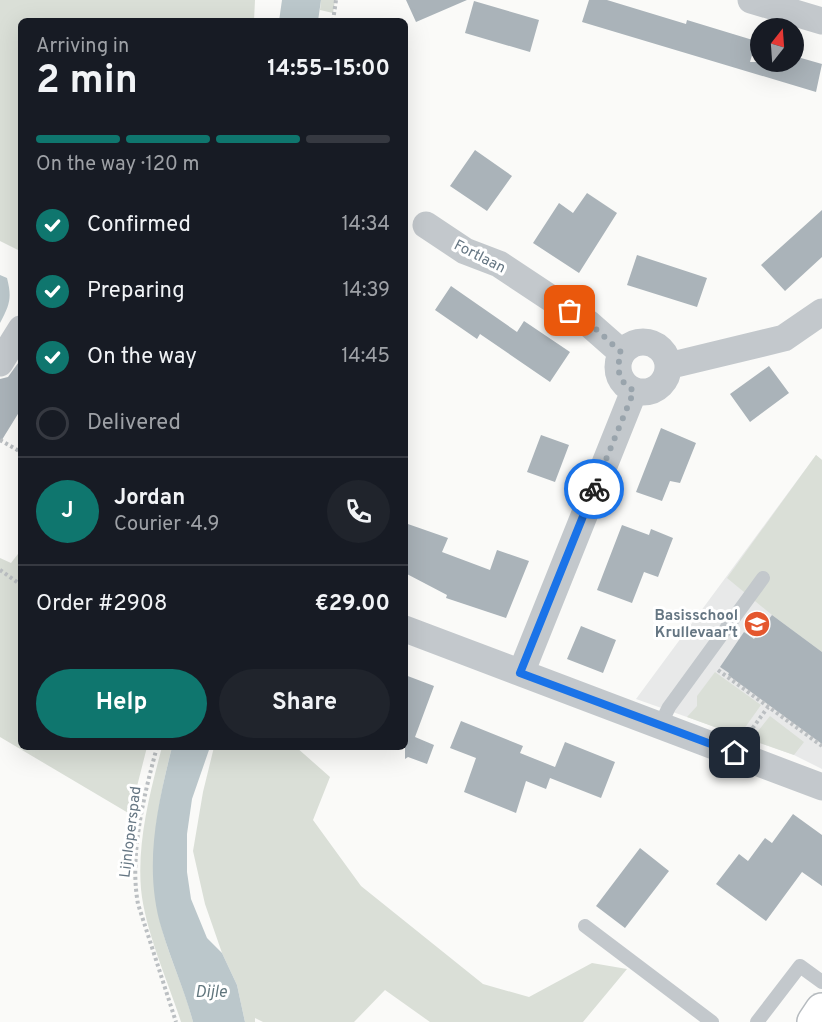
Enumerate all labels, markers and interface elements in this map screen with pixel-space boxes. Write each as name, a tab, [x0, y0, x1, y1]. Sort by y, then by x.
north arrow	[750, 18, 804, 72]
map controls	[750, 18, 804, 72]
text: Arriving in	[36, 34, 129, 60]
text: 14:55–15:00	[267, 56, 390, 83]
text: 2 min	[36, 58, 138, 107]
text: On the way · 120 m	[36, 152, 200, 178]
icon: check	[36, 209, 69, 242]
text: Confirmed	[87, 212, 191, 239]
text: 14:34	[342, 212, 390, 238]
street label: Fortlaan	[450, 236, 508, 278]
icon: check	[36, 275, 69, 308]
text: Preparing	[87, 278, 185, 305]
text: 14:39	[342, 278, 390, 304]
pin	[544, 285, 595, 336]
icon: bag	[553, 294, 586, 327]
icon: check	[36, 341, 69, 374]
text: On the way	[87, 344, 197, 371]
text: 14:45	[341, 344, 390, 370]
text: Delivered	[87, 410, 181, 437]
courier	[564, 459, 624, 519]
icon: bike	[578, 473, 611, 506]
button: phone	[327, 480, 390, 543]
text: Jordan	[114, 485, 185, 512]
text: J	[61, 498, 74, 525]
text: Courier · 4.9	[114, 512, 219, 538]
text: Order #2908	[36, 591, 167, 618]
text: €29.00	[315, 591, 390, 618]
place label: Basisschool Krullevaar't	[654, 607, 738, 643]
school or university icon: Basisschool Krullevaar't	[742, 609, 772, 639]
button: Help	[36, 669, 207, 738]
button: Share	[219, 669, 390, 738]
pin	[709, 727, 760, 778]
icon: home	[718, 736, 751, 769]
street label: Lijnloperspad	[116, 785, 147, 879]
water label: Dijle	[195, 983, 227, 1003]

